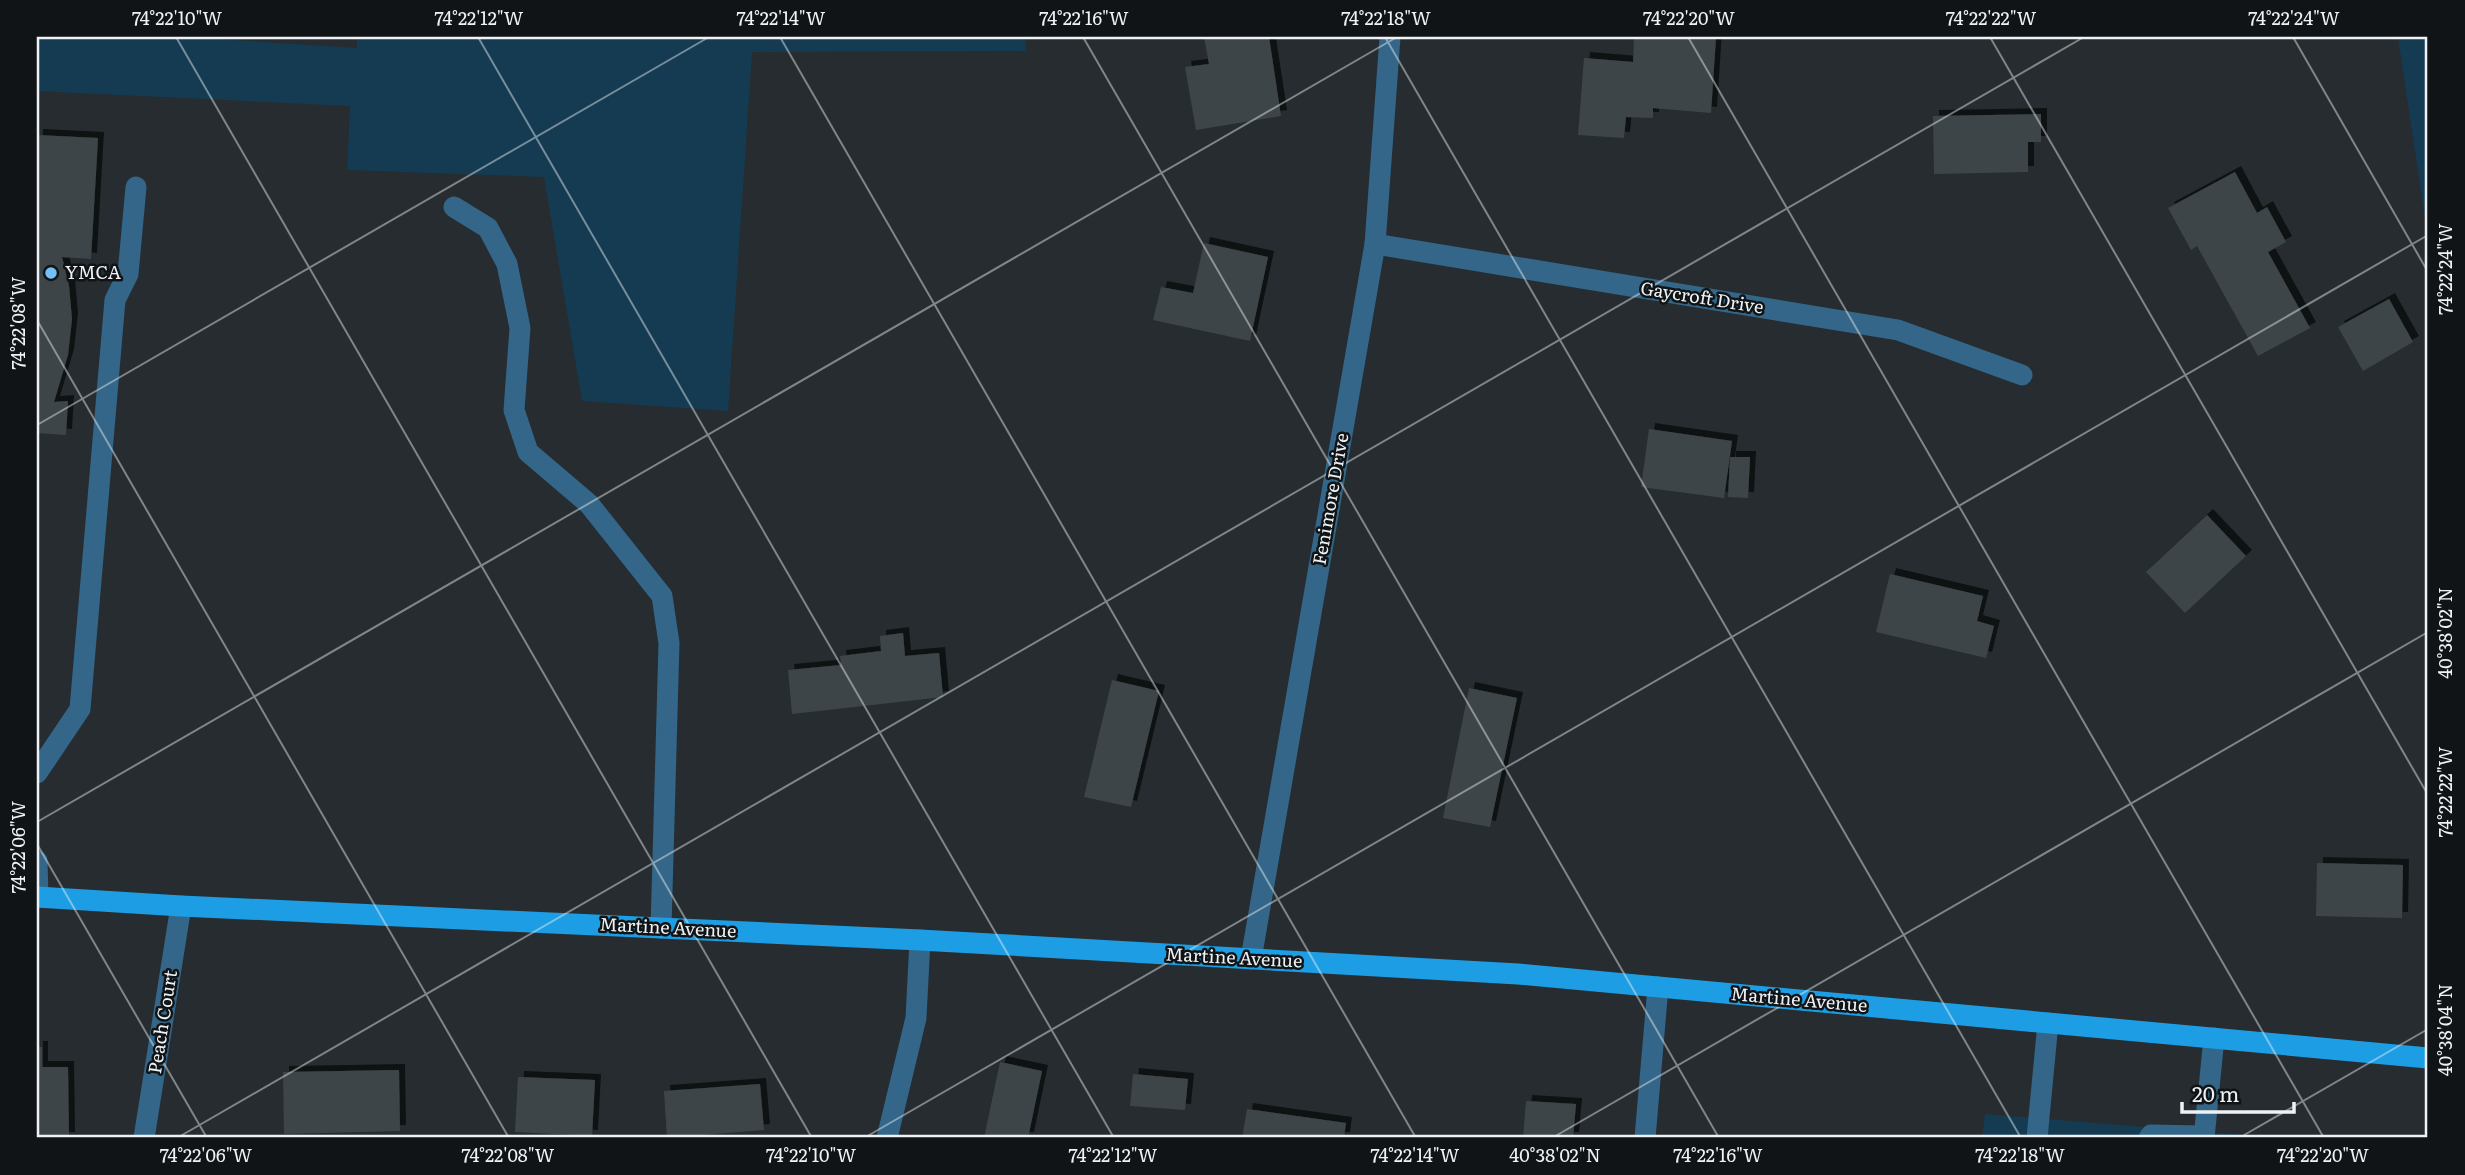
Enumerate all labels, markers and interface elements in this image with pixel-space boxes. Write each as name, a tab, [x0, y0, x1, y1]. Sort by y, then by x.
text: 74°22'10"W	[132, 4, 222, 31]
text: 74°22'12"W	[435, 4, 524, 31]
text: 74°22'14"W	[737, 4, 826, 31]
text: 74°22'16"W	[1039, 4, 1129, 31]
text: 74°22'18"W	[1341, 4, 1431, 31]
text: 74°22'20"W	[1643, 4, 1735, 31]
text: 74°22'22"W	[1946, 4, 2037, 31]
text: 74°22'24"W	[2248, 4, 2340, 31]
text: 74°22'24"W	[2431, 223, 2458, 315]
place label: YMCA	[65, 258, 121, 285]
marker: YMCA	[43, 265, 59, 281]
street label: Gaycroft Drive	[1639, 273, 1766, 320]
text: 74°22'08"W	[4, 276, 31, 369]
street label: Fenimore Drive	[1305, 431, 1354, 567]
text: 40°38'02"N	[2431, 587, 2458, 679]
text: 74°22'22"W	[2431, 746, 2458, 837]
text: 74°22'06"W	[4, 800, 31, 893]
street label: Martine Avenue	[599, 909, 737, 944]
street label: Martine Avenue	[1165, 939, 1303, 974]
street label: Peach Court	[140, 967, 183, 1075]
street label: Martine Avenue	[1730, 979, 1869, 1018]
text: 40°38'04"N	[2431, 984, 2458, 1076]
scale bar	[2182, 1070, 2294, 1114]
text: 20 m	[2192, 1077, 2239, 1108]
text: 74°22'06"W	[160, 1141, 253, 1168]
text: 74°22'08"W	[462, 1141, 555, 1168]
text: 74°22'10"W	[766, 1141, 856, 1168]
text: 74°22'12"W	[1069, 1141, 1158, 1168]
text: 74°22'14"W	[1371, 1141, 1460, 1168]
text: 40°38'02"N	[1509, 1141, 1601, 1168]
text: 74°22'16"W	[1673, 1141, 1763, 1168]
text: 74°22'18"W	[1975, 1141, 2065, 1168]
text: 74°22'20"W	[2277, 1141, 2369, 1168]

